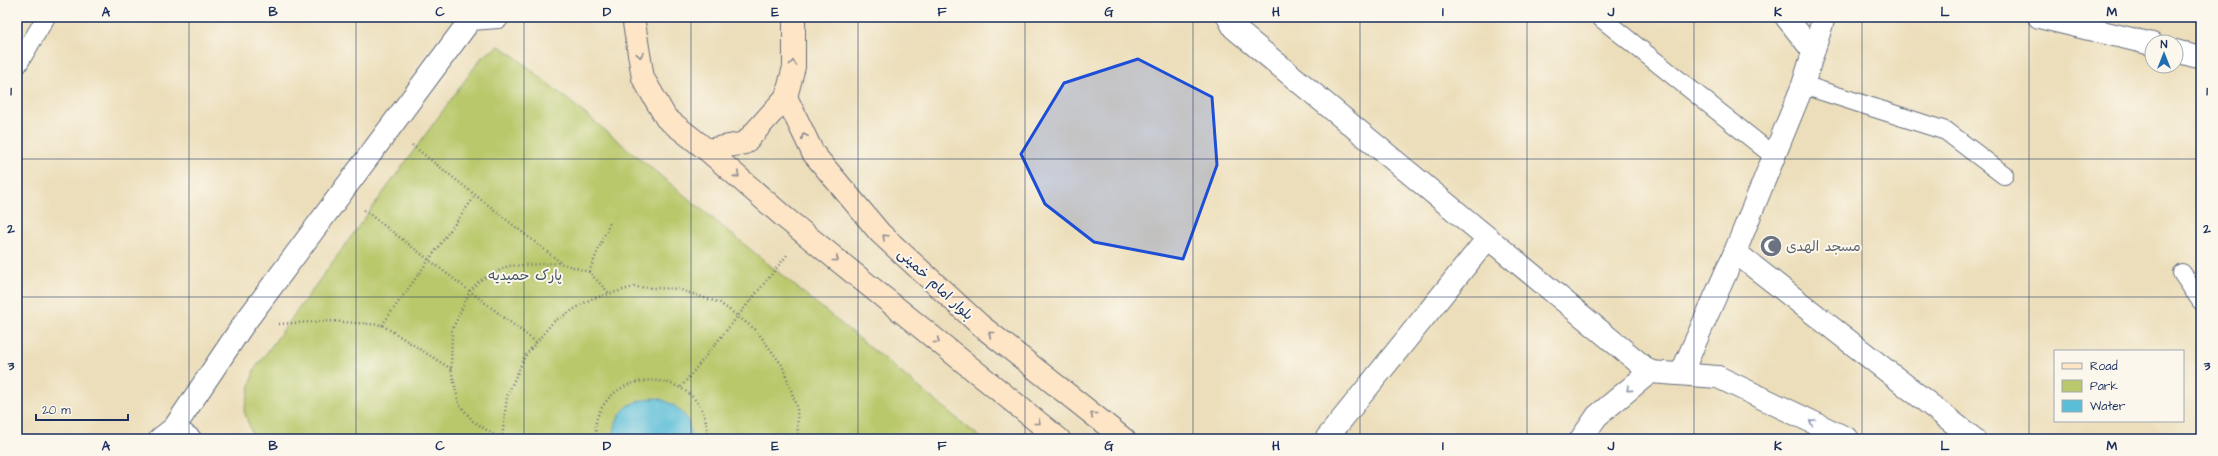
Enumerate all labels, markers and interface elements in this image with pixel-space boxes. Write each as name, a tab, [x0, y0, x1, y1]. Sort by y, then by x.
text: A	[102, 3, 111, 21]
text: B	[268, 3, 278, 21]
text: C	[435, 3, 445, 21]
text: D	[603, 3, 612, 21]
text: E	[771, 3, 779, 21]
text: F	[937, 3, 947, 21]
text: G	[1104, 3, 1114, 21]
text: H	[1272, 3, 1280, 21]
text: I	[1442, 3, 1444, 21]
text: J	[1607, 3, 1615, 21]
text: K	[1774, 3, 1782, 21]
text: L	[1940, 3, 1950, 21]
text: M	[2107, 3, 2118, 21]
north arrow	[2144, 34, 2184, 74]
text: N	[2161, 37, 2168, 52]
one-way arrow	[635, 52, 644, 59]
one-way arrow	[789, 60, 798, 66]
text: 1	[10, 82, 12, 100]
text: 1	[2206, 82, 2208, 100]
one-way arrow	[801, 132, 809, 140]
one-way arrow	[732, 171, 739, 178]
text: 2	[6, 220, 15, 238]
text: 2	[2202, 220, 2211, 238]
mosque icon: مسجد الهدی	[1758, 233, 1784, 259]
one-way arrow	[882, 235, 889, 242]
place label: مسجد الهدی	[1786, 237, 1861, 257]
street label: بلوار امام خمینی	[893, 244, 978, 325]
one-way arrow	[832, 254, 839, 261]
park label: پارک حمیدیه	[488, 266, 562, 286]
one-way arrow	[989, 331, 996, 338]
one-way arrow	[933, 336, 940, 343]
legend	[2054, 350, 2184, 422]
text: 3	[7, 357, 15, 375]
text: 3	[2203, 357, 2211, 375]
text: Road	[2090, 358, 2118, 375]
text: Park	[2090, 378, 2118, 395]
one-way arrow	[1626, 385, 1634, 392]
scale bar	[36, 396, 128, 422]
text: Water	[2090, 398, 2126, 415]
text: 20 m	[42, 402, 71, 419]
one-way arrow	[1091, 412, 1098, 419]
one-way arrow	[1034, 418, 1041, 425]
one-way arrow	[1809, 419, 1817, 427]
text: A	[102, 437, 111, 455]
text: B	[268, 437, 278, 455]
text: C	[435, 437, 445, 455]
text: D	[603, 437, 612, 455]
text: E	[771, 437, 779, 455]
text: F	[937, 437, 947, 455]
text: G	[1104, 437, 1114, 455]
text: H	[1272, 437, 1280, 455]
text: I	[1442, 437, 1444, 455]
text: J	[1607, 437, 1615, 455]
text: K	[1774, 437, 1782, 455]
text: L	[1940, 437, 1950, 455]
text: M	[2107, 437, 2118, 455]

